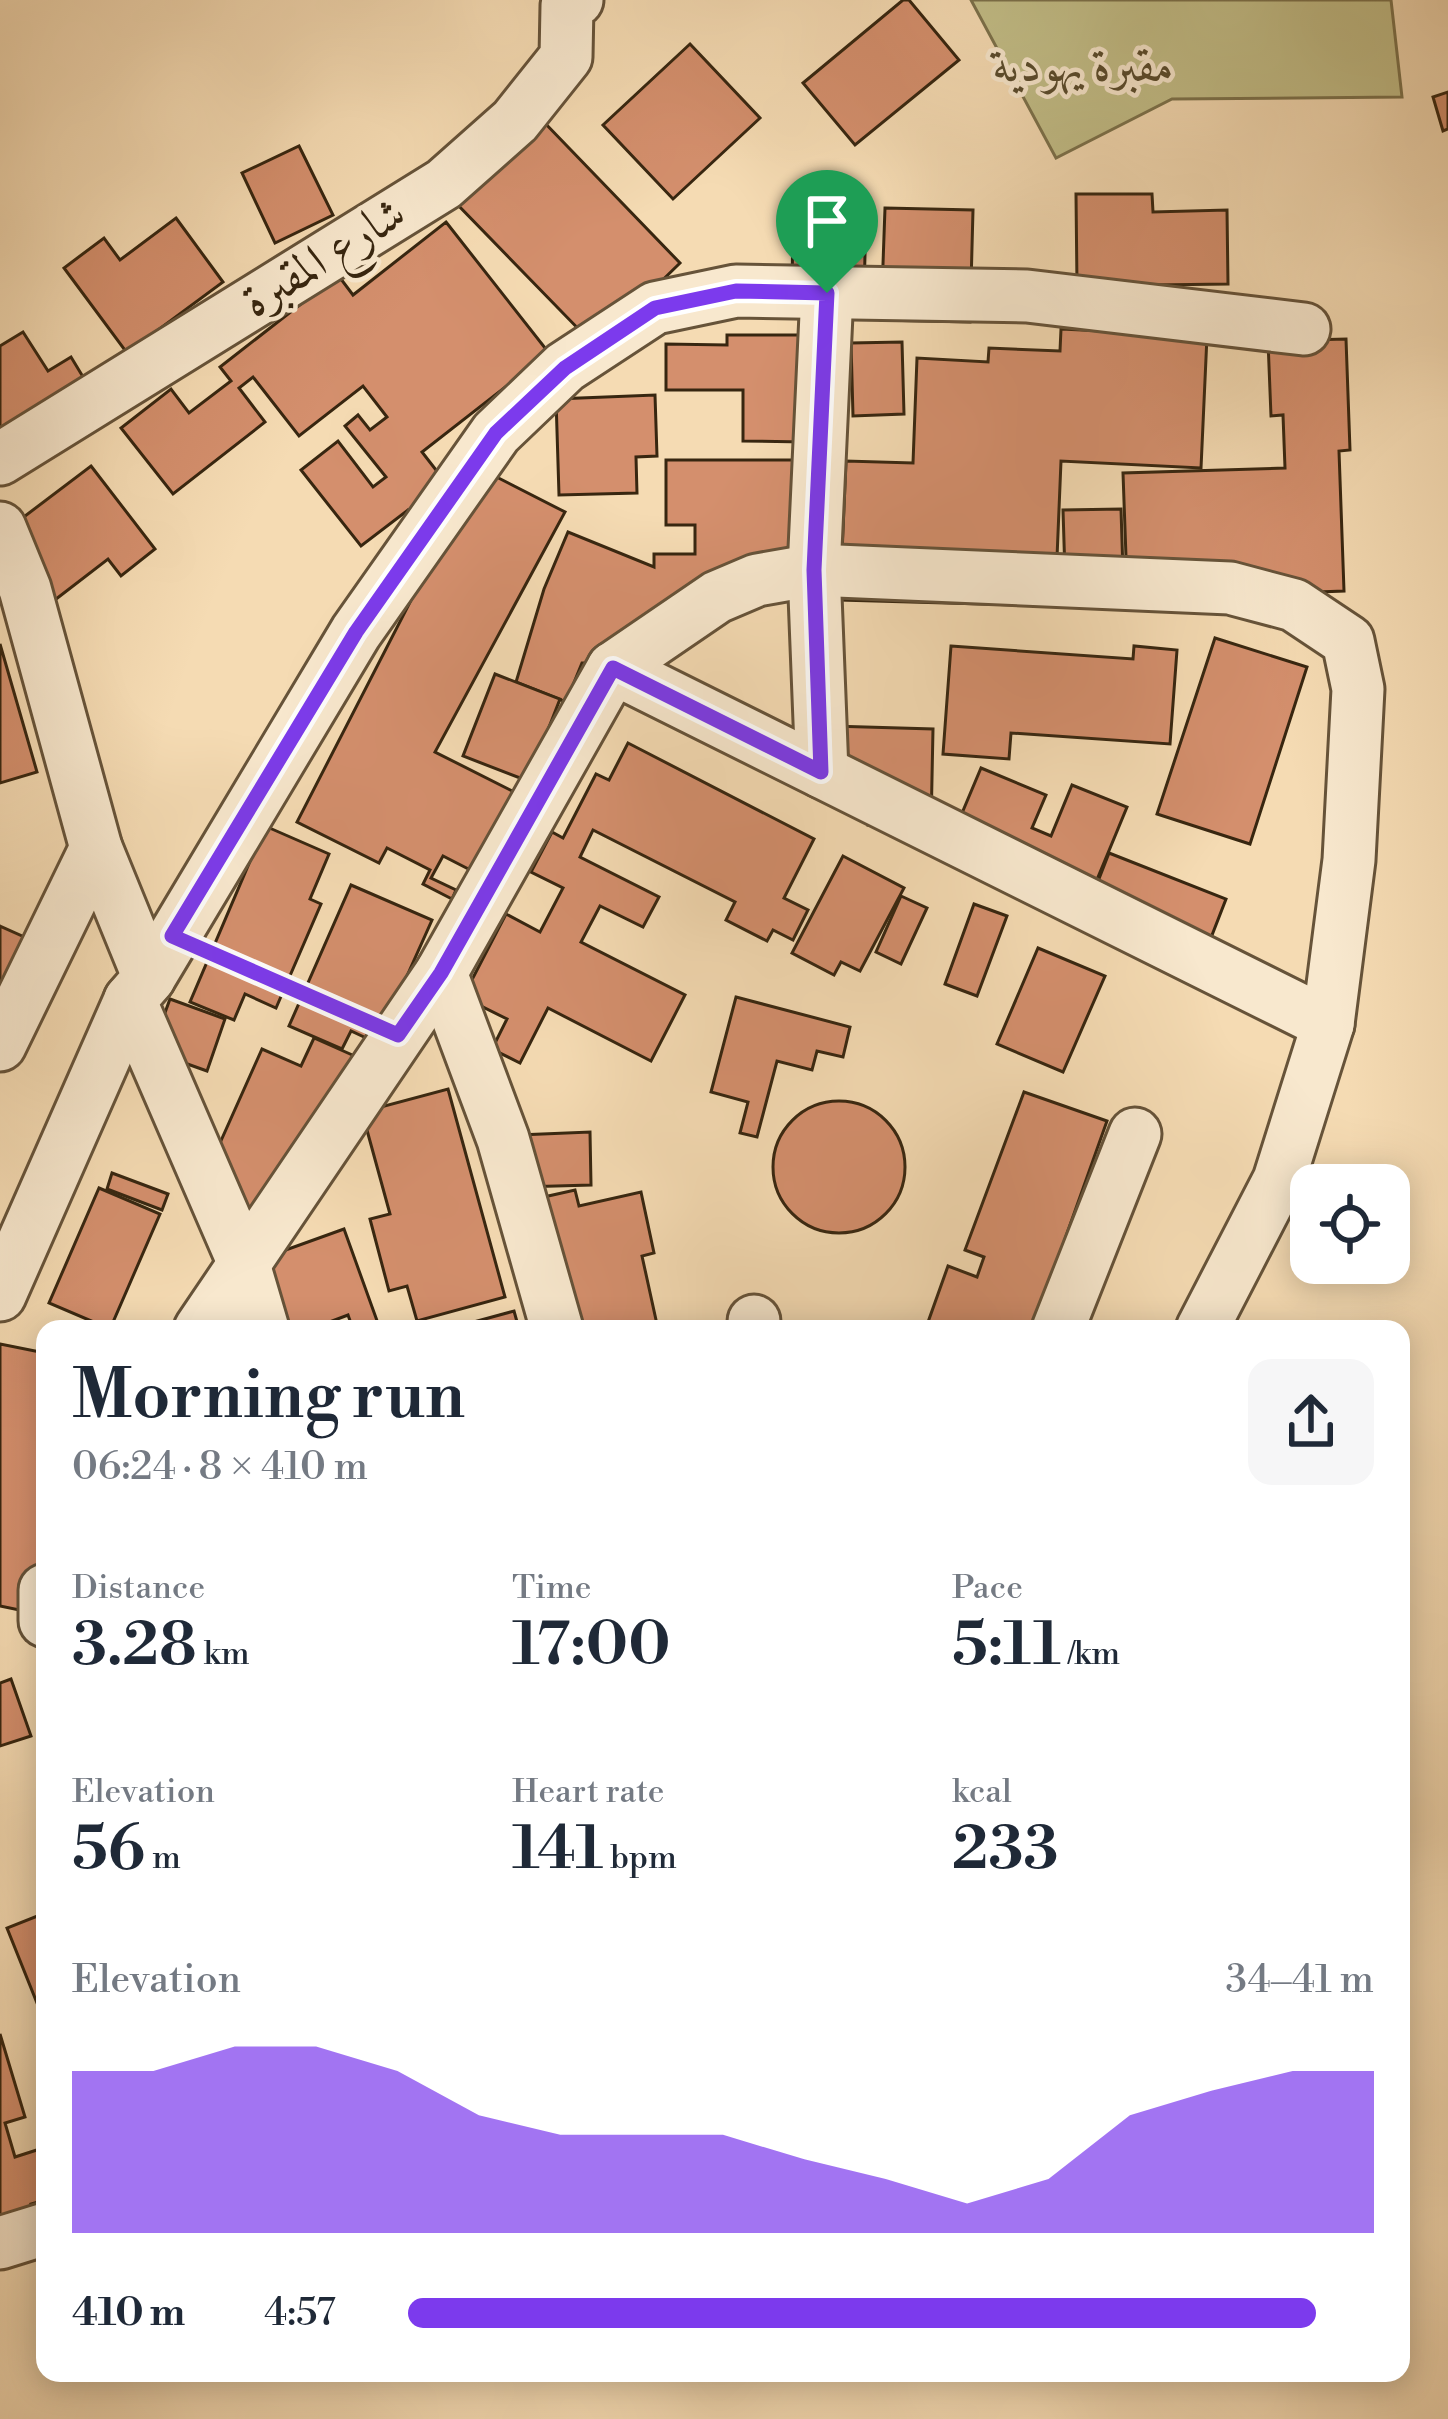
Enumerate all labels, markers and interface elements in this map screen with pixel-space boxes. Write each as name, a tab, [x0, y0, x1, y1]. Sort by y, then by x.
park label: مقبرة يهودية	[989, 37, 1175, 97]
pin	[776, 170, 878, 293]
street label: شارع المقبرة	[231, 184, 421, 338]
icon: arrive	[794, 188, 860, 254]
map controls	[1290, 1164, 1410, 1284]
button: locate	[1290, 1164, 1410, 1284]
text: Morning run	[72, 1356, 465, 1439]
button: share	[1248, 1359, 1374, 1485]
text: 06:24 · 8 × 410 m	[72, 1443, 368, 1492]
text: Distance	[72, 1568, 205, 1609]
text: Time	[512, 1568, 591, 1609]
text: Pace	[952, 1568, 1023, 1609]
text: 3.28	[72, 1609, 197, 1684]
text: 17:00	[512, 1609, 671, 1684]
text: 5:11	[952, 1609, 1061, 1684]
text: km	[197, 1634, 250, 1675]
text: /km	[1061, 1634, 1120, 1675]
text: Elevation	[72, 1772, 215, 1813]
text: Heart rate	[512, 1772, 664, 1813]
text: kcal	[952, 1772, 1012, 1813]
text: 56	[72, 1813, 145, 1888]
text: 141	[512, 1813, 603, 1888]
text: 233	[952, 1813, 1059, 1888]
text: m	[145, 1838, 181, 1879]
text: bpm	[603, 1838, 677, 1879]
text: Elevation	[72, 1956, 241, 2005]
text: 34–41 m	[1225, 1956, 1374, 2005]
text: 410 m	[72, 2289, 185, 2338]
text: 4:57	[264, 2289, 336, 2338]

